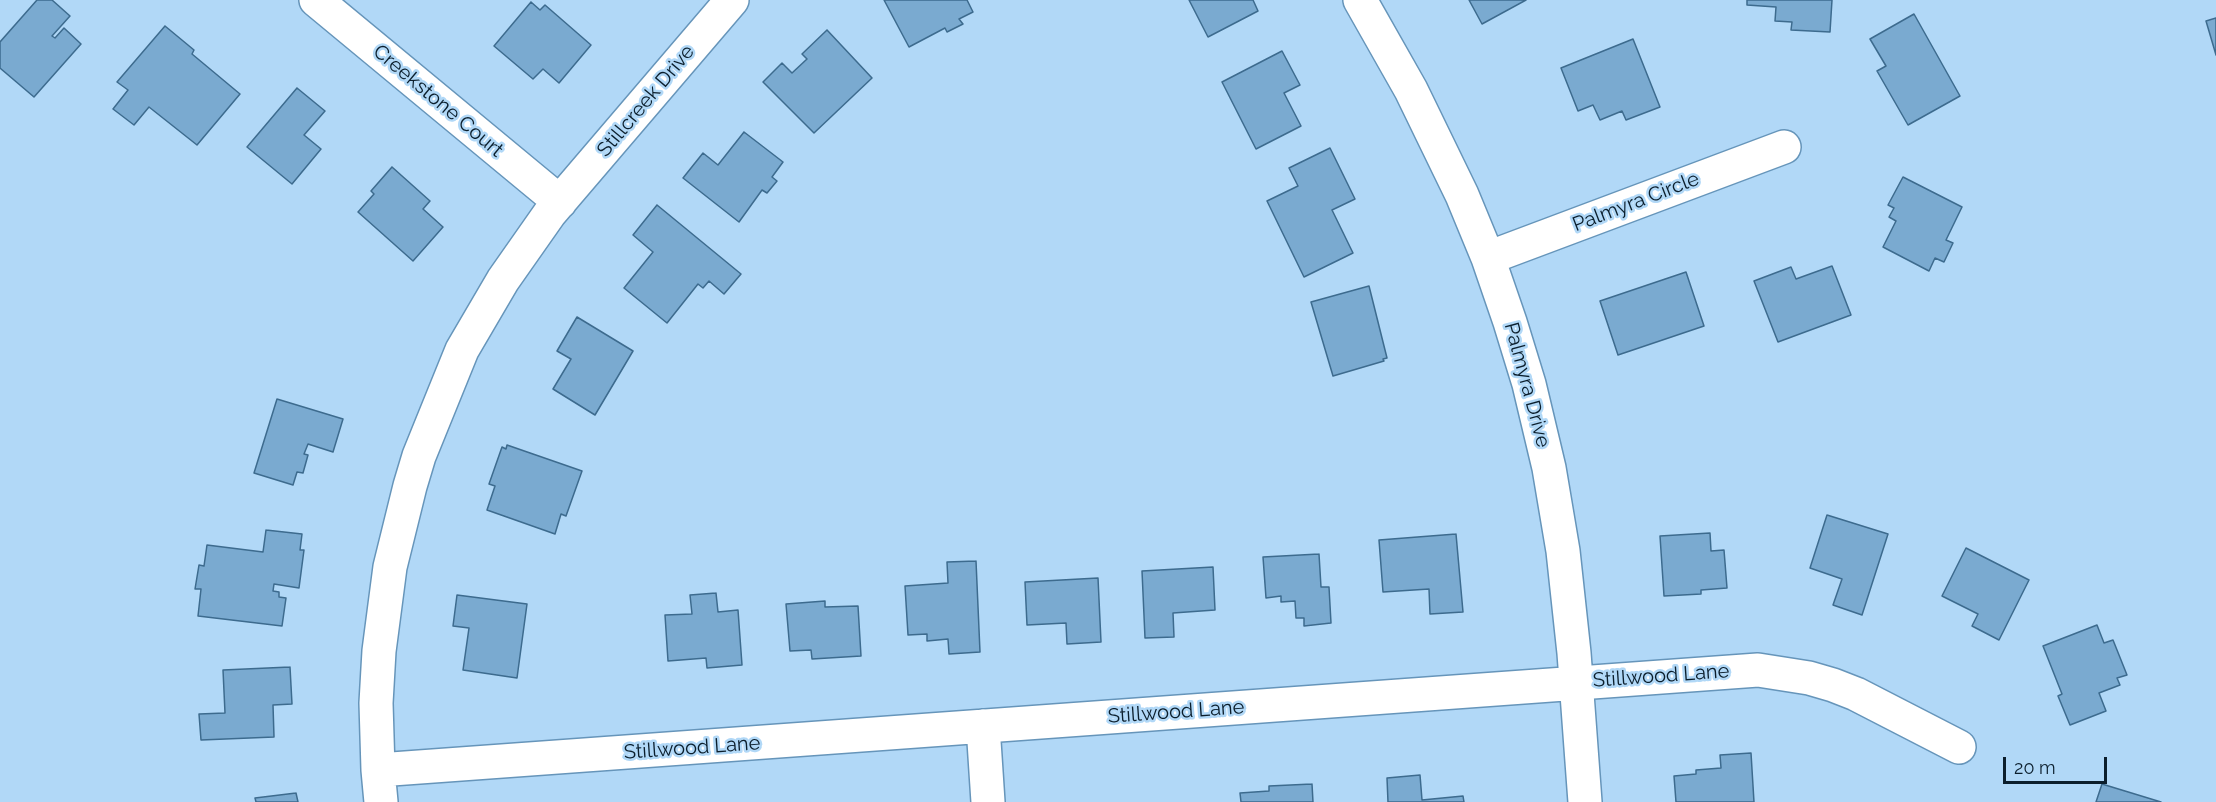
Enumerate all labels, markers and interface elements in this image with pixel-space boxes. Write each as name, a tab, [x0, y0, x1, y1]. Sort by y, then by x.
street label: Creekstone Court	[368, 40, 508, 162]
street label: Stillcreek Drive	[592, 40, 700, 162]
street label: Palmyra Circle	[1569, 167, 1703, 237]
street label: Palmyra Drive	[1499, 320, 1555, 450]
street label: Stillwood Lane	[1592, 659, 1730, 693]
street label: Stillwood Lane	[1107, 695, 1245, 729]
street label: Stillwood Lane	[623, 731, 761, 765]
scale bar	[2006, 745, 2110, 783]
text: 20 m	[2014, 757, 2056, 778]

